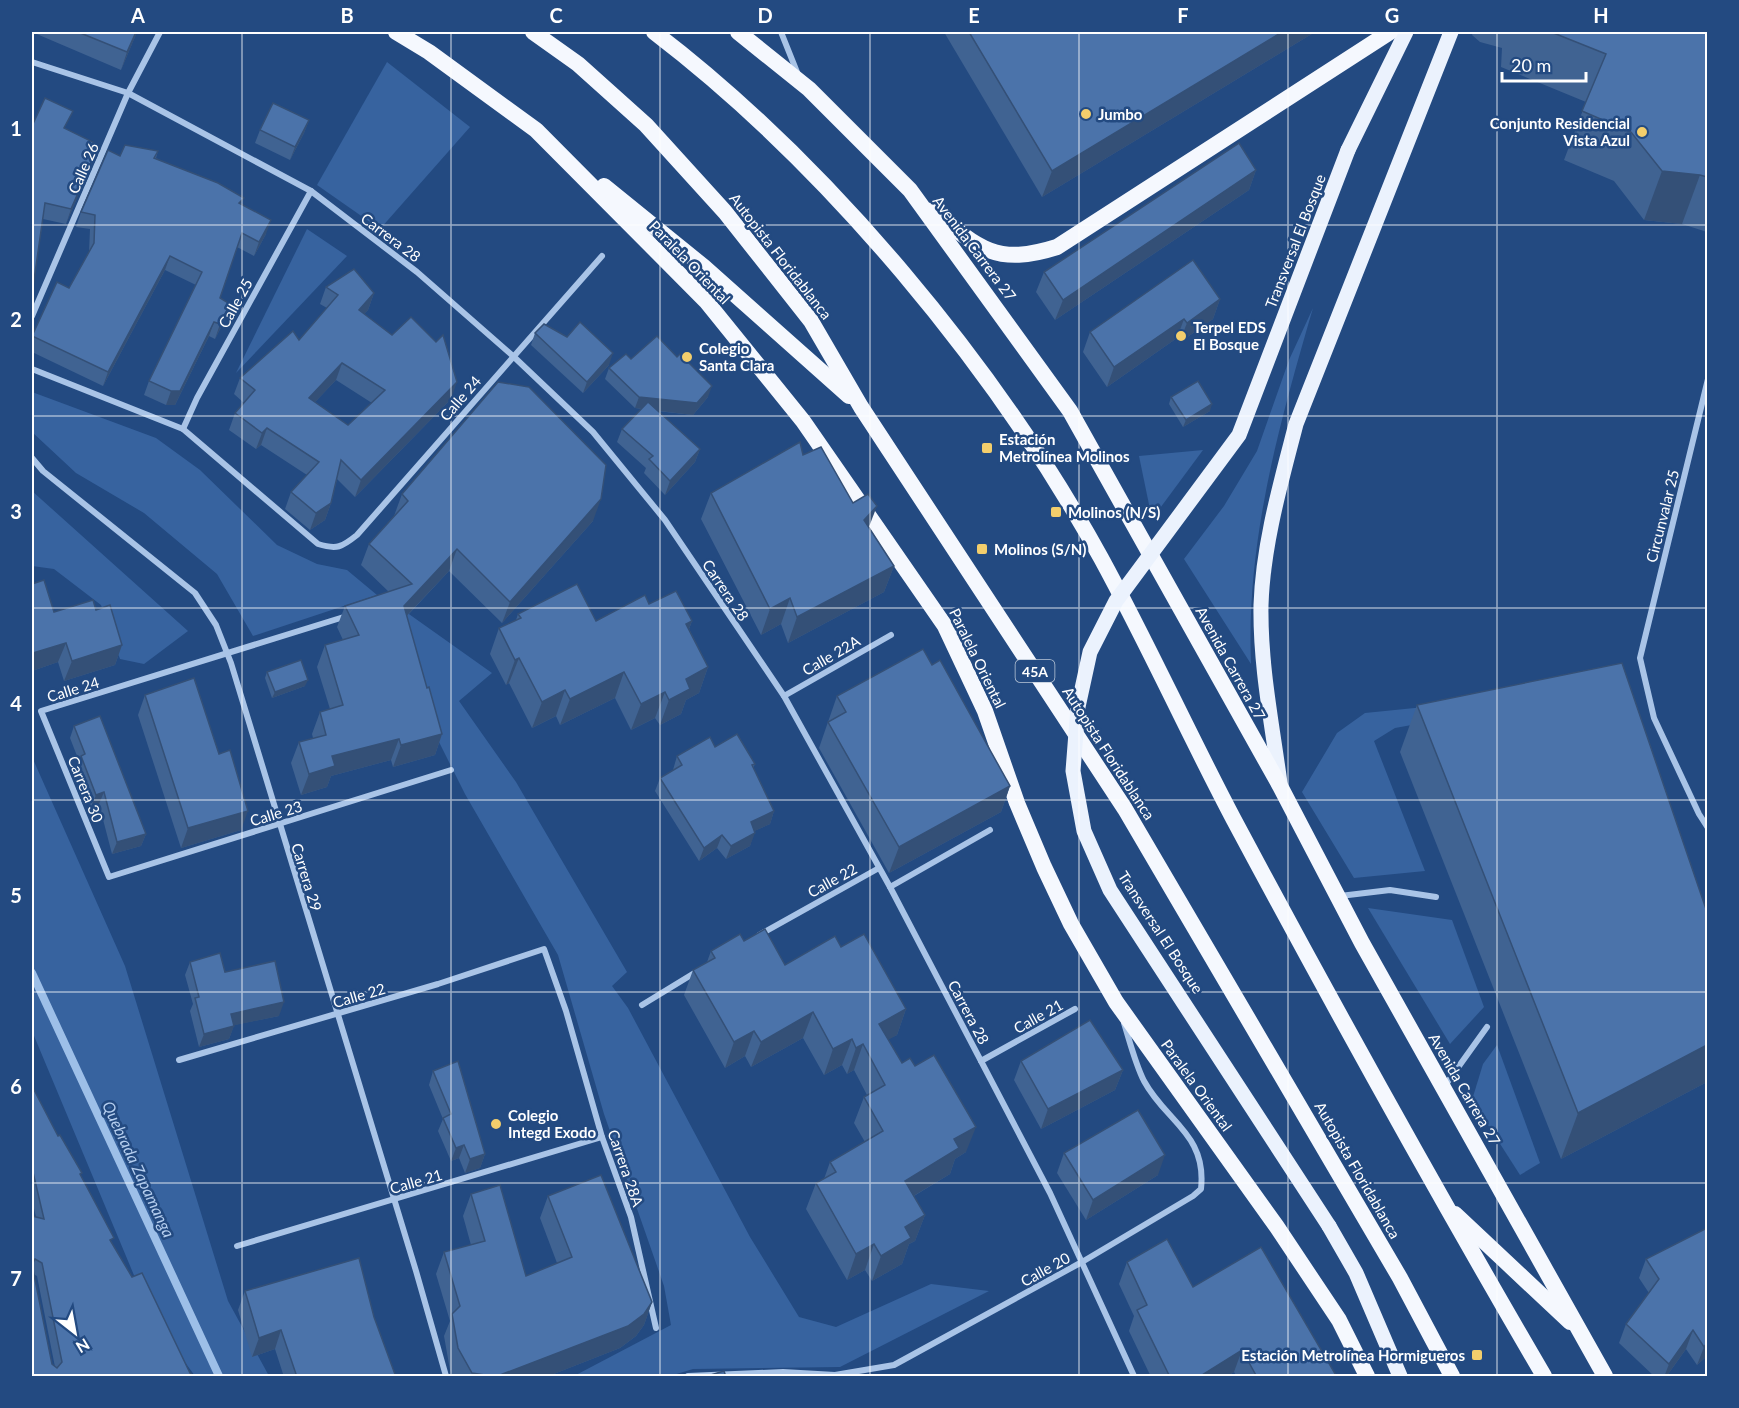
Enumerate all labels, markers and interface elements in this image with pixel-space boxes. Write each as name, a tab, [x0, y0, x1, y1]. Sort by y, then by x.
text: A	[130, 3, 145, 27]
text: B	[340, 3, 354, 27]
text: C	[549, 3, 563, 27]
text: D	[757, 3, 773, 27]
text: E	[968, 3, 980, 27]
text: F	[1177, 3, 1189, 27]
text: G	[1385, 3, 1399, 27]
text: H	[1593, 3, 1609, 27]
scale bar	[1502, 45, 1586, 83]
text: 20 m	[1511, 54, 1551, 76]
place label: Jumbo	[1098, 105, 1143, 123]
marker: Jumbo	[1079, 107, 1093, 121]
place label: Conjunto Residencial Vista Azul	[1490, 114, 1630, 149]
text: 1	[10, 116, 22, 140]
marker: Conjunto Residencial Vista Azul	[1635, 125, 1649, 139]
street label: Calle 26	[64, 140, 102, 196]
street label: Transversal El Bosque	[1261, 171, 1329, 311]
street label: Autopista Floridablanca	[726, 189, 836, 323]
street label: Avenida Carrera 27	[930, 192, 1020, 304]
street label: Carrera 28	[358, 209, 424, 265]
street label: Paralela Oriental	[646, 217, 734, 307]
street label: Calle 25	[214, 275, 256, 331]
text: 2	[10, 307, 22, 331]
place label: Terpel EDS El Bosque	[1193, 318, 1266, 353]
marker: Terpel EDS El Bosque	[1174, 329, 1188, 343]
place label: Colegio Santa Clara	[699, 339, 774, 374]
marker: Colegio Santa Clara	[680, 350, 694, 364]
street label: Calle 24	[436, 372, 485, 424]
place label: Estación Metrolínea Molinos	[999, 430, 1130, 465]
marker: Estación Metrolínea Molinos	[980, 441, 994, 455]
street label: Circunvalar 25	[1642, 468, 1682, 564]
text: 3	[10, 499, 22, 523]
place label: Molinos (N/S)	[1068, 503, 1160, 521]
marker: Molinos (N/S)	[1049, 505, 1063, 519]
place label: Molinos (S/N)	[994, 540, 1086, 558]
marker: Molinos (S/N)	[975, 542, 989, 556]
street label: Carrera 28	[699, 556, 753, 624]
street label: Avenida Carrera 27	[1192, 603, 1270, 723]
street label: Paralela Oriental	[946, 605, 1010, 711]
street label: Calle 22A	[799, 631, 864, 679]
road number: 45A	[1016, 660, 1054, 682]
street label: Calle 24	[45, 672, 102, 705]
street label: Autopista Floridablanca	[1059, 683, 1159, 823]
text: 4	[10, 691, 22, 715]
street label: Carrera 30	[65, 753, 108, 825]
street label: Calle 23	[248, 797, 304, 829]
street label: Carrera 29	[288, 841, 326, 913]
street label: Calle 22	[804, 859, 860, 901]
street label: Transversal El Bosque	[1115, 867, 1207, 997]
text: 5	[10, 883, 22, 907]
street label: Carrera 28	[945, 977, 993, 1047]
street label: Calle 22	[331, 979, 387, 1011]
street label: Calle 21	[1010, 995, 1066, 1037]
street label: Avenida Carrera 27	[1426, 1030, 1505, 1149]
street label: Paralela Oriental	[1158, 1036, 1236, 1134]
text: 6	[10, 1074, 22, 1098]
water label: Quebrada Zapamanga	[99, 1098, 179, 1240]
street label: Autopista Floridablanca	[1311, 1098, 1405, 1242]
place label: Colegio Integd Exodo	[508, 1106, 596, 1141]
marker: Colegio Integd Exodo	[489, 1117, 503, 1131]
street label: Carrera 28A	[604, 1127, 648, 1210]
street label: Calle 21	[388, 1165, 444, 1197]
street label: Calle 20	[1017, 1248, 1073, 1290]
text: 7	[10, 1266, 22, 1290]
north arrow	[45, 1303, 105, 1363]
text: N	[73, 1335, 93, 1358]
place label: Estación Metrolínea Hormigueros	[1241, 1346, 1465, 1364]
marker: Estación Metrolínea Hormigueros	[1470, 1348, 1484, 1362]

